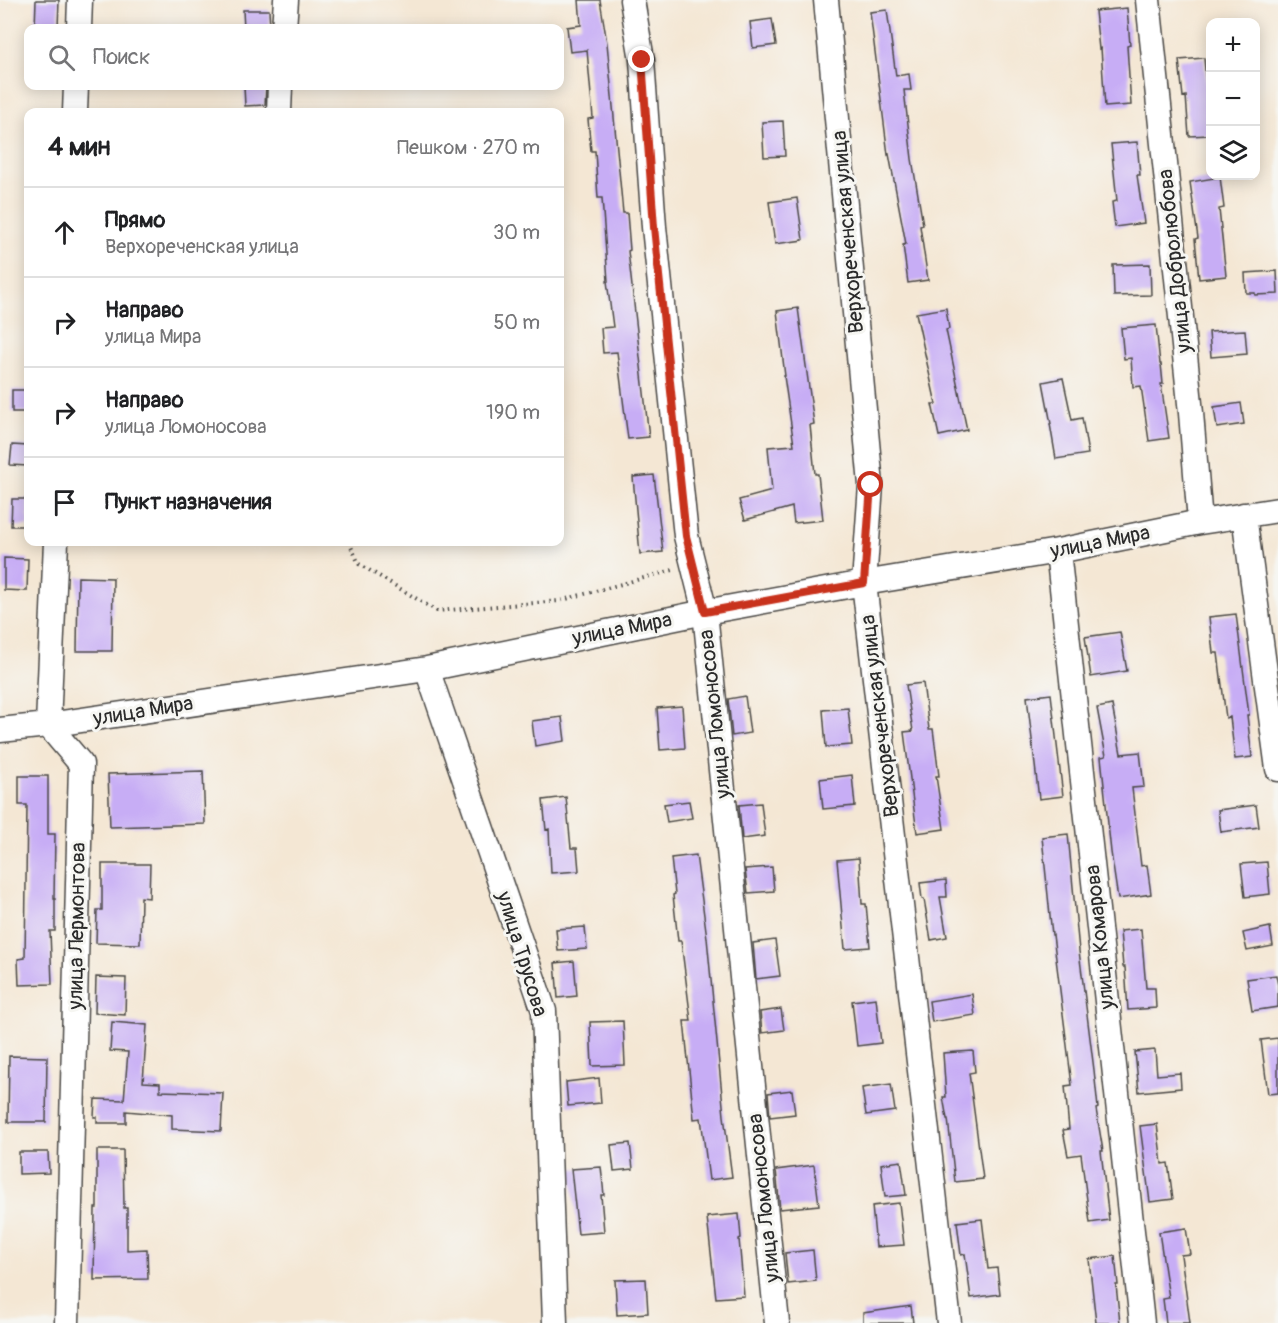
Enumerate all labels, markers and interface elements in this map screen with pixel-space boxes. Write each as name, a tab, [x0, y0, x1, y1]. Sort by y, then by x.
map controls	[1206, 18, 1260, 180]
button: +	[1206, 18, 1260, 72]
search box	[24, 24, 564, 90]
icon: search	[45, 41, 78, 74]
text: Поиск	[93, 43, 150, 71]
route end	[628, 46, 654, 72]
button: −	[1206, 72, 1260, 126]
button: layers	[1206, 126, 1260, 180]
street label: Верхореченская улица	[826, 129, 870, 335]
text: 4 мин	[48, 131, 110, 163]
text: Пешком · 270 m	[397, 135, 540, 160]
street label: улица Добролюбова	[1152, 168, 1198, 355]
text: Прямо	[105, 206, 165, 234]
icon: ahead	[48, 216, 81, 249]
text: 30 m	[493, 220, 540, 245]
text: Верхореченская улица	[105, 234, 299, 259]
text: Направо	[105, 296, 184, 324]
icon: right	[48, 306, 81, 339]
text: 50 m	[493, 310, 540, 335]
text: улица Мира	[105, 324, 201, 349]
text: Направо	[105, 386, 184, 414]
icon: right	[48, 396, 81, 429]
text: 190 m	[486, 400, 540, 425]
text: улица Ломоносова	[105, 414, 267, 439]
route start	[857, 471, 883, 497]
icon: arrive	[48, 486, 81, 519]
text: Пункт назначения	[105, 488, 272, 516]
street label: улица Мира	[1047, 519, 1152, 565]
street label: улица Мира	[569, 606, 674, 652]
street label: Верхореченская улица	[854, 613, 906, 819]
street label: улица Ломоносова	[693, 628, 737, 801]
street label: улица Мира	[90, 690, 195, 732]
street label: улица Лермонтова	[62, 842, 92, 1011]
street label: улица Комарова	[1079, 863, 1121, 1012]
street label: улица Трусова	[490, 887, 554, 1020]
street label: улица Ломоносова	[742, 1112, 786, 1285]

